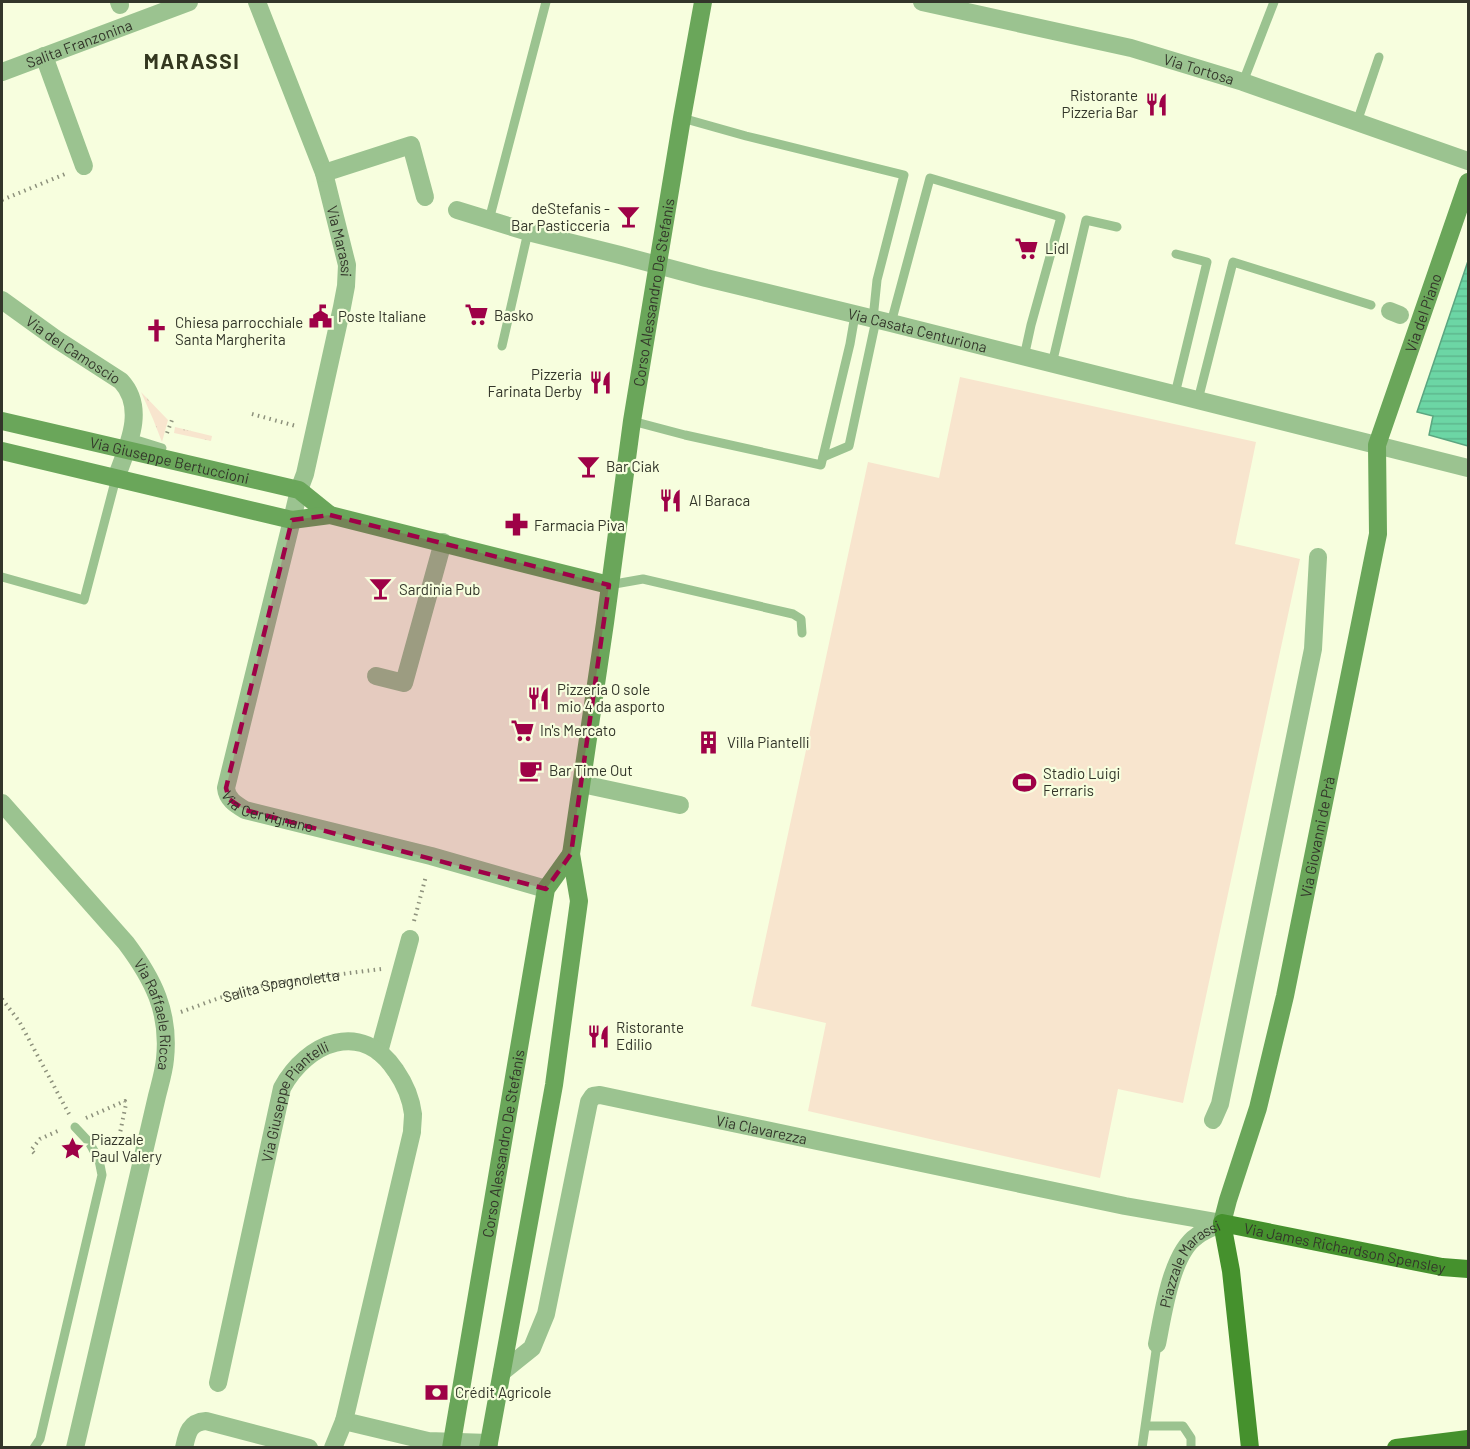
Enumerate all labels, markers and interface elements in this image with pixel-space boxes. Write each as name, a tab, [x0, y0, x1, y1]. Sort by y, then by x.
street label: Salita Franzonina	[23, 15, 134, 71]
district label: MARASSI	[144, 48, 240, 73]
street label: Via Tortosa	[1161, 49, 1236, 88]
place label: Ristorante Pizzeria Bar	[1062, 86, 1139, 121]
restaurant icon: Ristorante Pizzeria Bar	[1143, 91, 1169, 117]
street label: Corso Alessandro De Stefanis	[629, 197, 678, 388]
place label: deStefanis - Bar Pasticceria	[511, 199, 610, 234]
street label: Via Marassi	[323, 204, 356, 277]
bar icon: deStefanis - Bar Pasticceria	[615, 204, 641, 230]
supermarket icon: Lidl	[1014, 235, 1040, 261]
place label: Lidl	[1045, 239, 1069, 257]
street label: Via del Piano	[1401, 271, 1445, 355]
supermarket icon: Basko	[463, 302, 489, 328]
public building icon: Poste Italiane	[307, 303, 333, 329]
street label: Via Casata Centuriona	[846, 304, 989, 356]
place label: Basko	[494, 306, 534, 324]
place label: Poste Italiane	[338, 307, 426, 325]
street label: Via del Camoscio	[23, 311, 124, 388]
place label: Chiesa parrocchiale Santa Margherita	[175, 313, 303, 348]
church icon: Chiesa parrocchiale Santa Margherita	[144, 318, 170, 344]
place label: Pizzeria Farinata Derby	[487, 365, 582, 400]
restaurant icon: Pizzeria Farinata Derby	[587, 370, 613, 396]
street label: Via Giuseppe Bertuccioni	[88, 433, 251, 487]
bar icon: Bar Ciak	[575, 453, 601, 479]
place label: Bar Ciak	[606, 457, 660, 475]
restaurant icon: Al Baraca	[658, 487, 684, 513]
place label: Al Baraca	[689, 491, 750, 509]
pharmacy icon: Farmacia Piva	[503, 512, 529, 538]
place label: Farmacia Piva	[534, 516, 625, 534]
bar icon: Sardinia Pub	[368, 576, 394, 602]
place label: Sardinia Pub	[399, 580, 480, 598]
place label: Pizzeria O sole mio 4 da asporto	[557, 680, 665, 715]
restaurant icon: Pizzeria O sole mio 4 da asporto	[526, 685, 552, 711]
supermarket icon: In's Mercato	[509, 717, 535, 743]
place label: In's Mercato	[540, 721, 616, 739]
building icon: Villa Piantelli	[696, 729, 722, 755]
place label: Villa Piantelli	[727, 733, 810, 751]
cafe icon: Bar Time Out	[518, 757, 544, 783]
place label: Bar Time Out	[549, 761, 633, 779]
place label: Stadio Luigi Ferraris	[1043, 764, 1120, 799]
sports icon: Stadio Luigi Ferraris	[1012, 769, 1038, 795]
street label: Via Giovanni de Prà	[1296, 775, 1338, 899]
street label: Via Cervignano	[218, 788, 316, 836]
street label: Via Raffaele Ricca	[130, 955, 175, 1072]
street label: Salita Spagnoletta	[221, 965, 340, 1006]
place label: Ristorante Edilio	[616, 1018, 684, 1053]
restaurant icon: Ristorante Edilio	[585, 1023, 611, 1049]
street label: Via Giuseppe Piantelli	[257, 1037, 331, 1164]
street label: Corso Alessandro De Stefanis	[478, 1048, 528, 1239]
street label: Via Clavarezza	[714, 1111, 809, 1148]
place label: Piazzale Paul Valery	[91, 1130, 162, 1165]
place icon: Piazzale Paul Valery	[60, 1135, 86, 1161]
street label: Piazzale Marassi	[1155, 1216, 1223, 1309]
street label: Via James Richardson Spensley	[1242, 1219, 1447, 1277]
bank icon: Crédit Agricole	[424, 1379, 450, 1405]
place label: Crédit Agricole	[455, 1383, 551, 1401]

